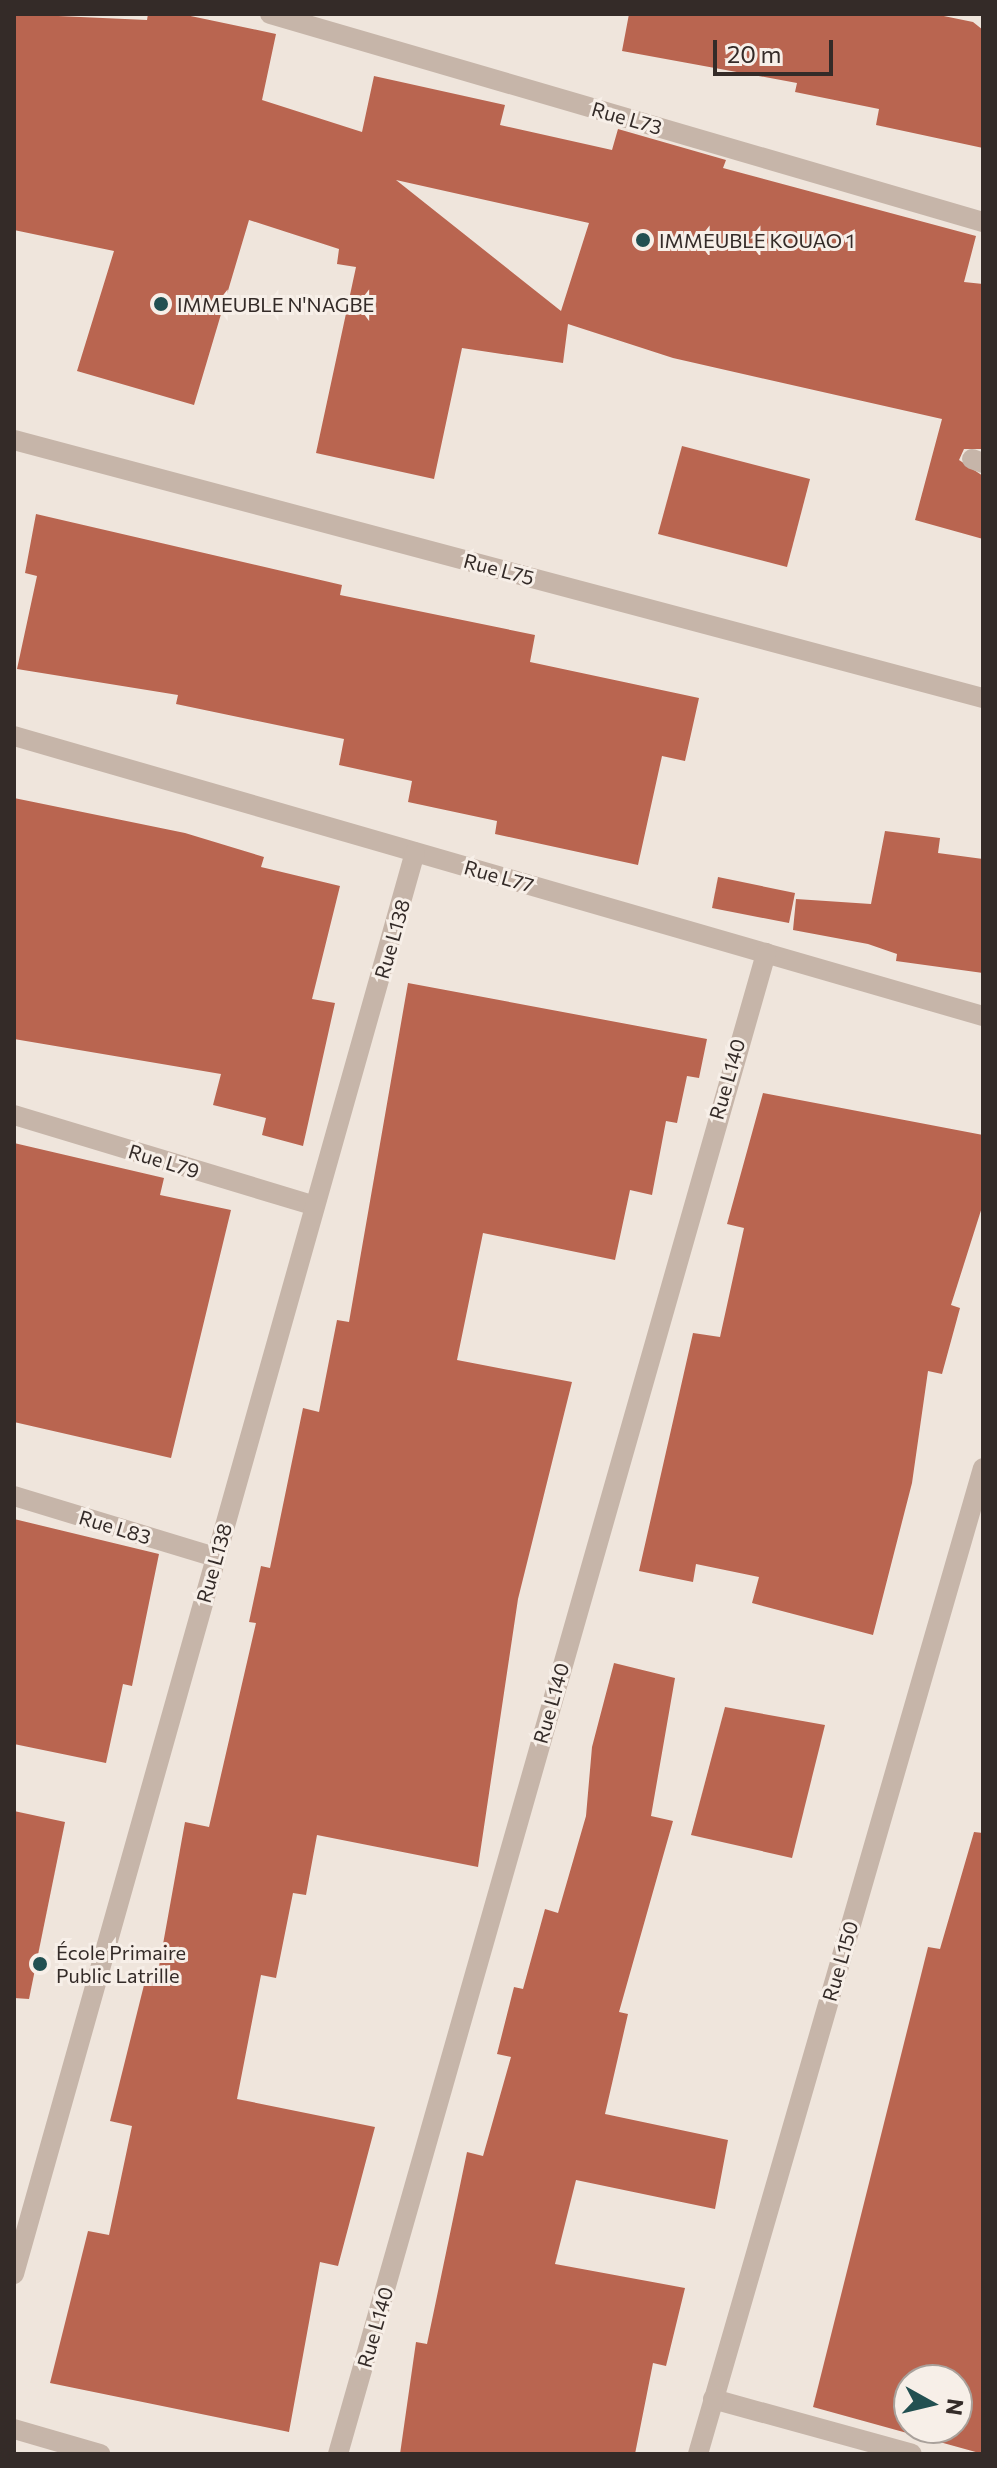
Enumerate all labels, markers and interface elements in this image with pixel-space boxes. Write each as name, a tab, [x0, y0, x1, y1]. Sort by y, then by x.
scale bar	[717, 24, 837, 74]
text: 20 m	[727, 39, 781, 68]
street label: Rue L73	[589, 97, 665, 139]
place label: IMMEUBLE KOUAO 1	[659, 228, 854, 252]
marker: IMMEUBLE KOUAO 1	[634, 231, 652, 249]
place label: IMMEUBLE N'NAGBE	[177, 292, 374, 316]
marker: IMMEUBLE N'NAGBE	[152, 295, 170, 313]
street label: Rue L75	[461, 548, 537, 590]
street label: Rue L77	[461, 855, 537, 897]
street label: Rue L138	[369, 896, 415, 982]
street label: Rue L140	[704, 1036, 750, 1122]
street label: Rue L79	[126, 1139, 202, 1183]
street label: Rue L83	[76, 1505, 154, 1549]
street label: Rue L138	[191, 1520, 237, 1606]
street label: Rue L140	[528, 1660, 574, 1746]
street label: Rue L150	[817, 1918, 863, 2004]
place label: École Primaire Public Latrille	[56, 1940, 186, 1987]
marker: École Primaire Public Latrille	[31, 1955, 49, 1973]
street label: Rue L140	[352, 2284, 398, 2370]
north arrow	[893, 2364, 973, 2444]
text: N	[941, 2397, 970, 2417]

